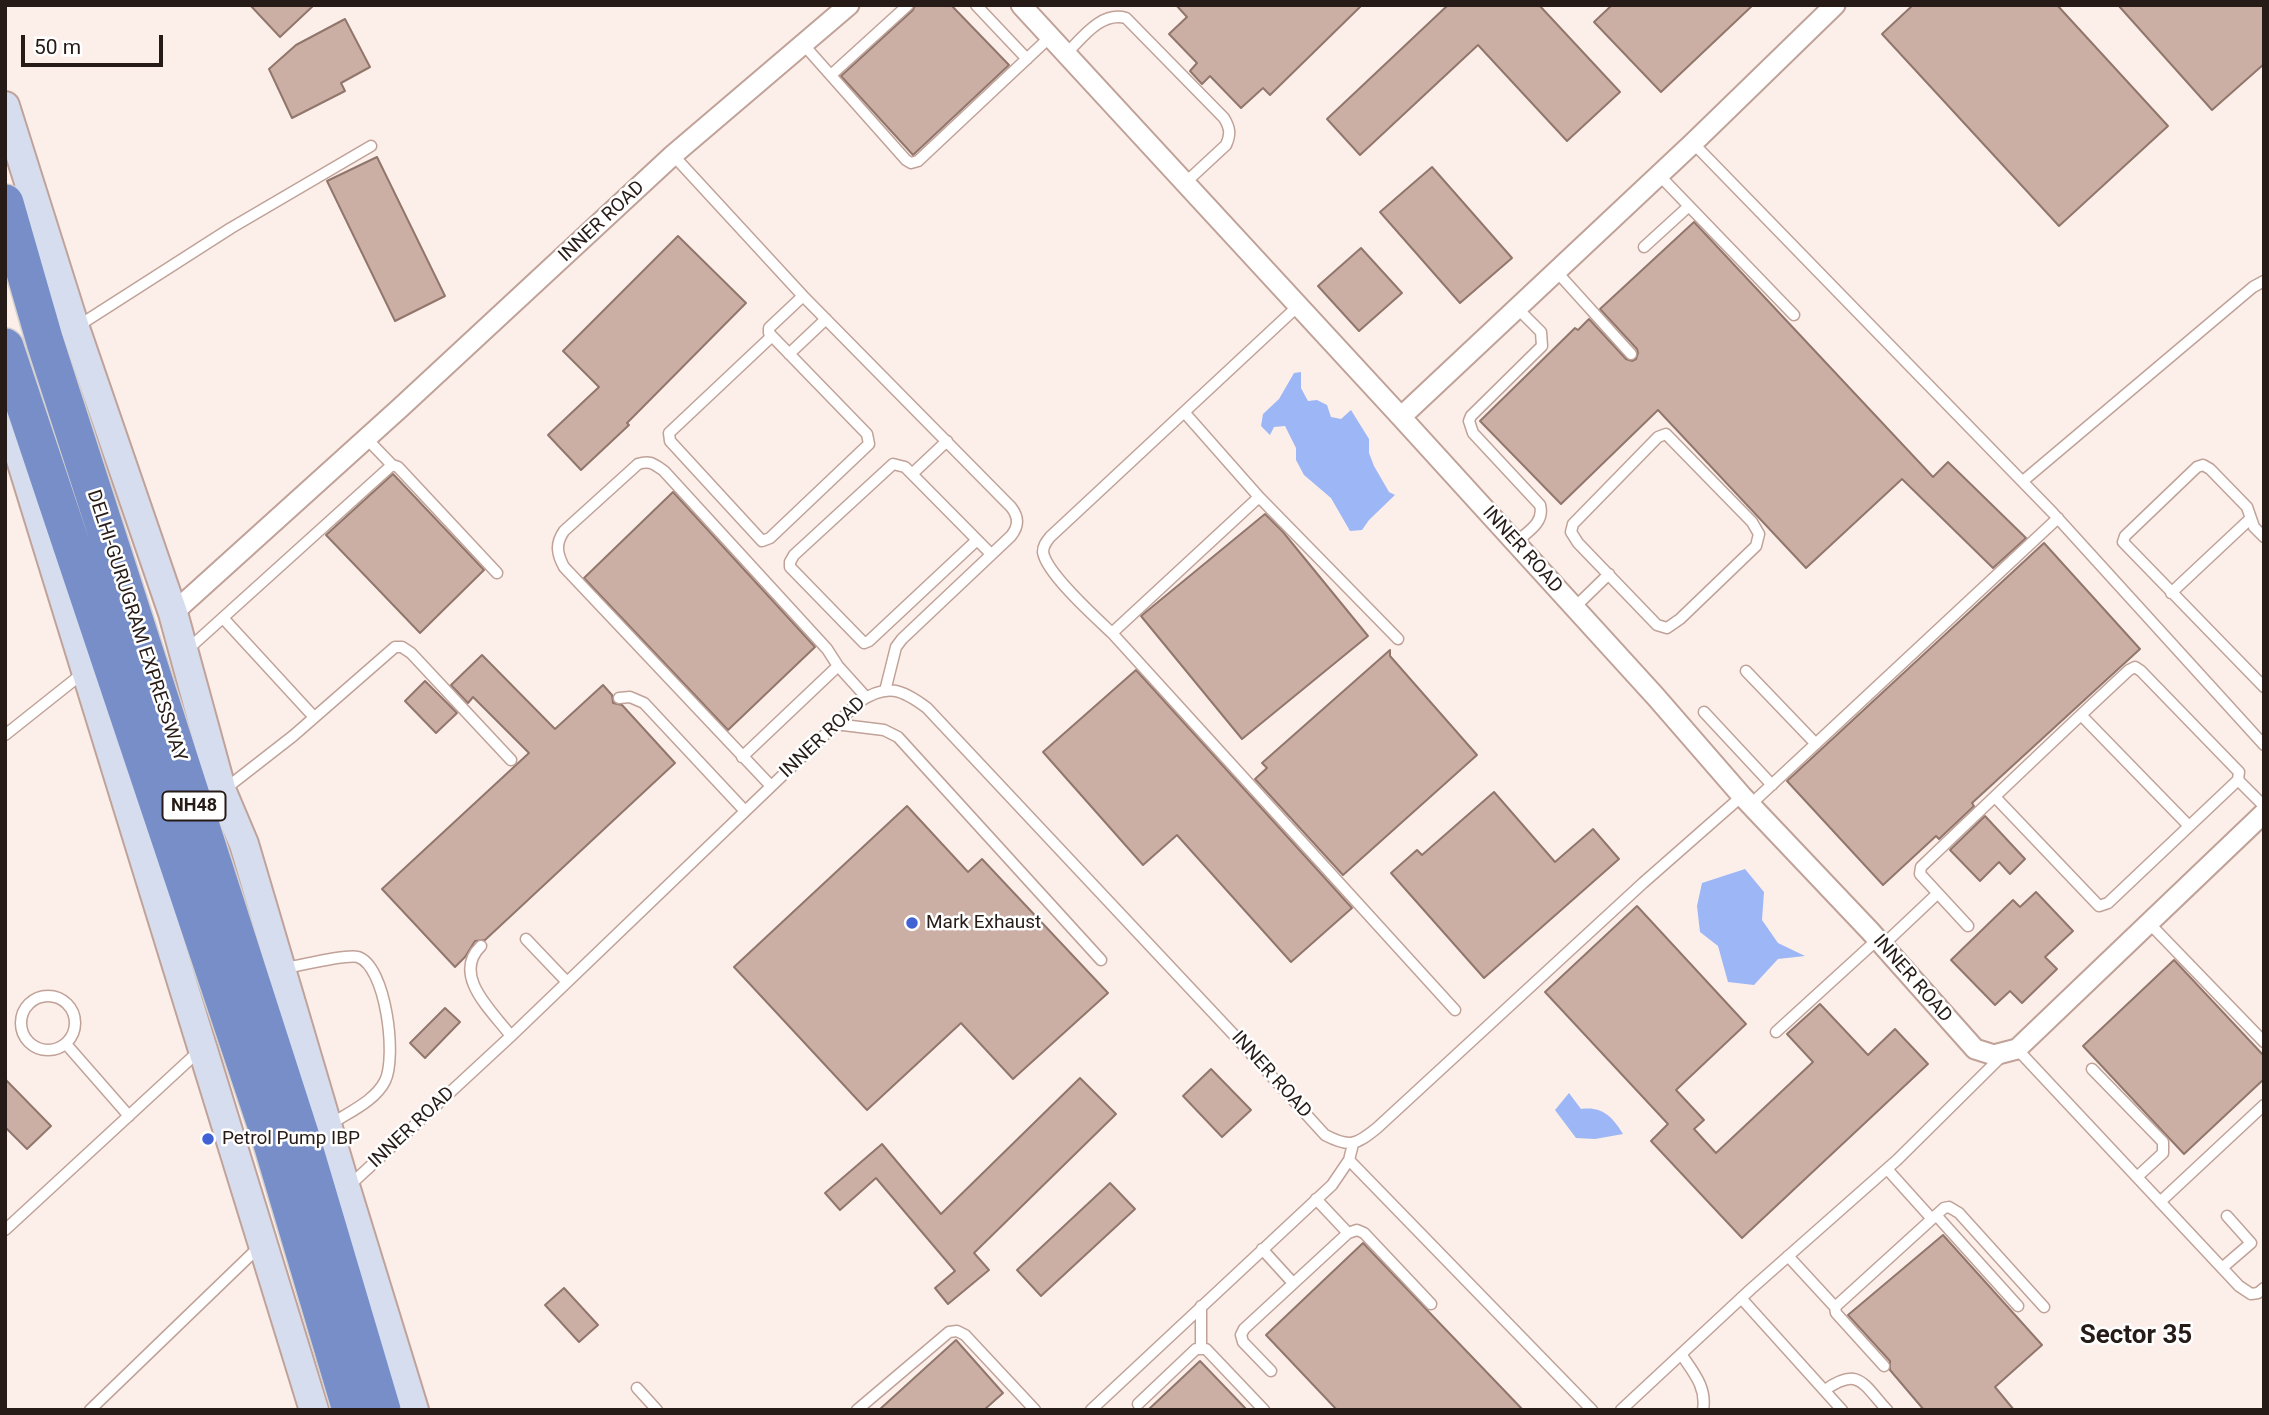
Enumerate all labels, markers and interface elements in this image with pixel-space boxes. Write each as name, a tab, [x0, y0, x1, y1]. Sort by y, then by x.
scale bar	[24, 21, 166, 65]
text: 50 m	[34, 35, 81, 59]
street label: INNER ROAD	[554, 177, 650, 267]
street label: DELHI-GURUGRAM EXPRESSWAY	[81, 487, 191, 765]
street label: INNER ROAD	[1477, 502, 1567, 598]
street label: INNER ROAD	[775, 693, 871, 783]
road number: NH48	[162, 792, 226, 820]
place label: Mark Exhaust	[926, 912, 1041, 934]
marker: Mark Exhaust	[904, 915, 920, 931]
street label: INNER ROAD	[1868, 930, 1956, 1028]
street label: INNER ROAD	[1226, 1027, 1316, 1123]
street label: INNER ROAD	[364, 1083, 460, 1173]
place label: Petrol Pump IBP	[222, 1128, 360, 1150]
marker: Petrol Pump IBP	[200, 1131, 216, 1147]
district label: Sector 35	[2080, 1320, 2192, 1352]

